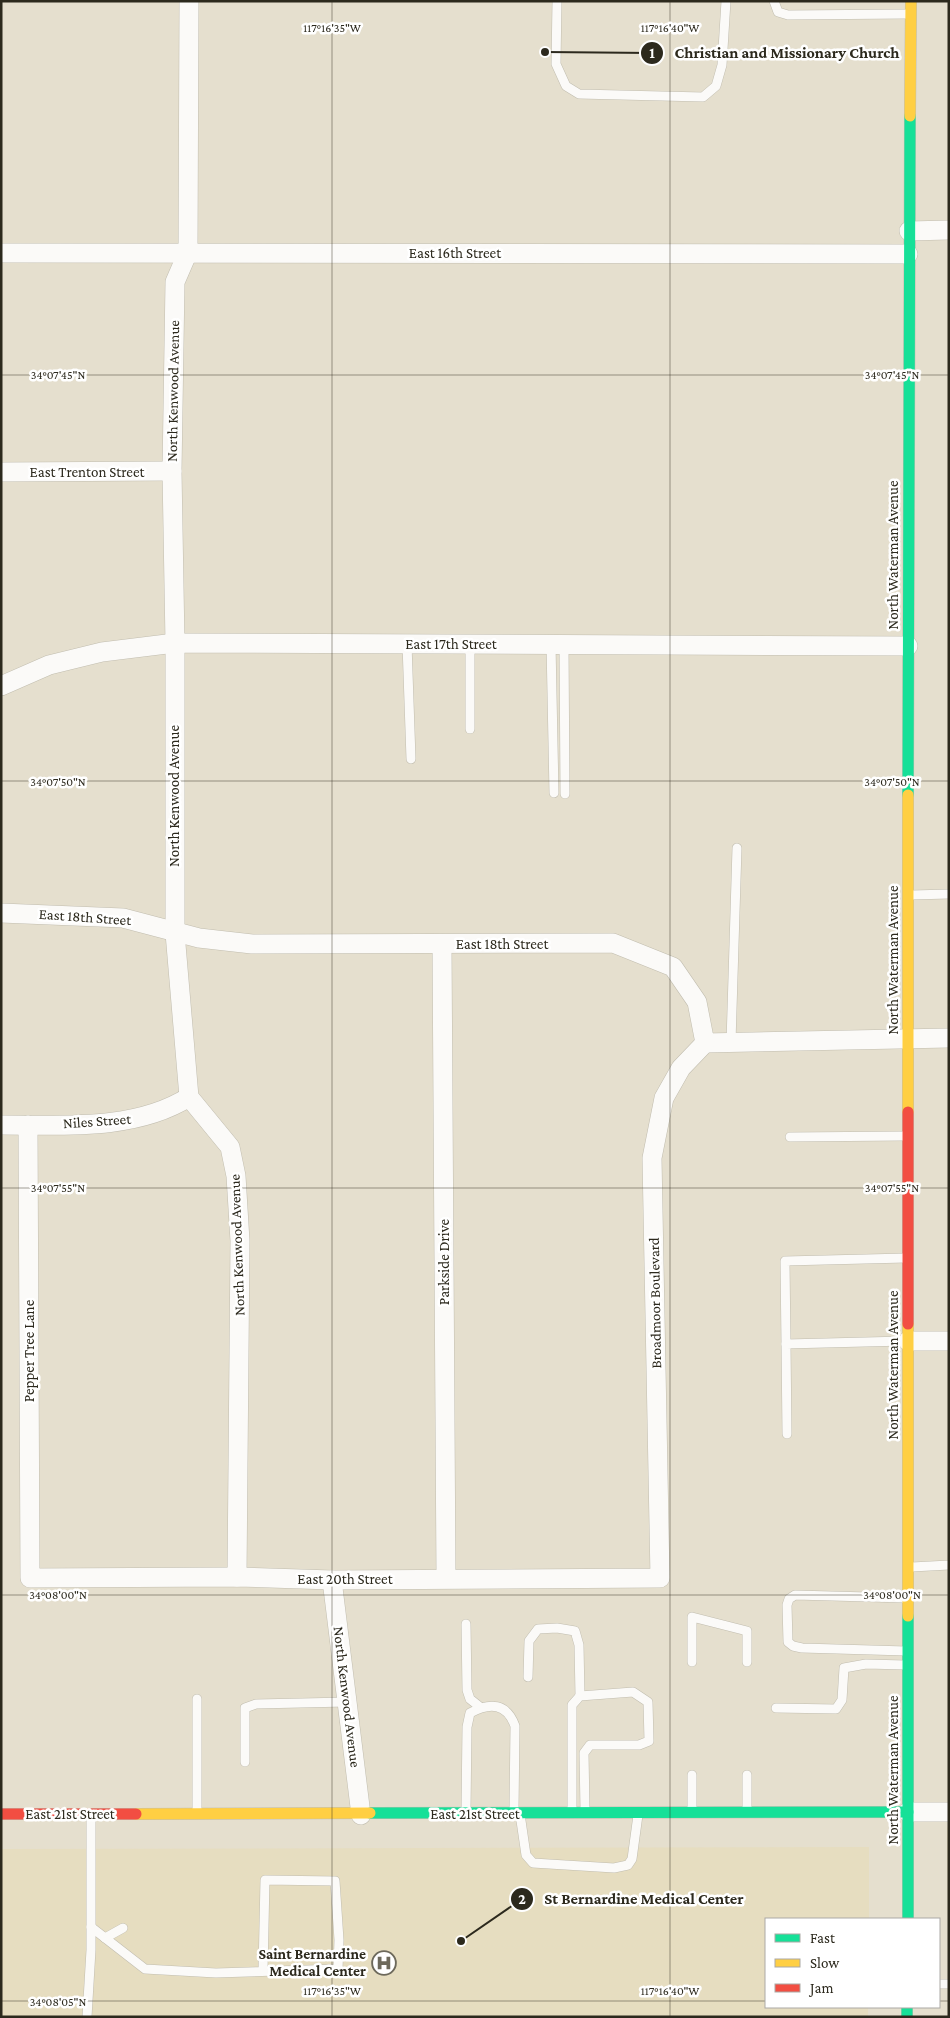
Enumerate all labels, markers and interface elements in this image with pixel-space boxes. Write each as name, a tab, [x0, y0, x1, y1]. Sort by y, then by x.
text: 117°16'35"W	[303, 21, 361, 35]
text: 117°16'40"W	[641, 21, 699, 35]
callout: Christian and Missionary Church	[640, 37, 910, 68]
text: Christian and Missionary Church	[675, 44, 899, 61]
text: 1	[649, 45, 655, 61]
street label: East 16th Street	[409, 245, 502, 261]
street label: North Kenwood Avenue	[164, 319, 182, 462]
text: 34°07'45"N	[31, 368, 85, 382]
text: 34°07'45"N	[865, 368, 919, 382]
street label: East Trenton Street	[30, 464, 145, 480]
street label: North Waterman Avenue	[885, 480, 901, 630]
street label: East 17th Street	[405, 636, 498, 652]
street label: North Kenwood Avenue	[166, 725, 182, 867]
text: 34°07'50"N	[30, 775, 86, 789]
text: 34°07'50"N	[864, 775, 920, 789]
street label: North Waterman Avenue	[885, 885, 901, 1035]
street label: East 18th Street	[38, 906, 133, 928]
street label: East 18th Street	[456, 936, 549, 952]
street label: Niles Street	[62, 1111, 133, 1131]
street label: North Kenwood Avenue	[227, 1173, 247, 1316]
text: 34°07'55"N	[31, 1181, 85, 1195]
text: 34°07'55"N	[865, 1181, 919, 1195]
street label: Parkside Drive	[436, 1218, 452, 1305]
street label: Broadmoor Boulevard	[646, 1237, 664, 1369]
street label: North Waterman Avenue	[885, 1290, 901, 1440]
street label: Pepper Tree Lane	[21, 1299, 38, 1402]
street label: East 20th Street	[297, 1571, 394, 1587]
text: 34°08'00"N	[29, 1588, 87, 1602]
text: 34°08'00"N	[863, 1588, 921, 1602]
street label: North Kenwood Avenue	[330, 1625, 364, 1769]
street label: North Waterman Avenue	[885, 1695, 901, 1845]
street label: East 21st Street	[25, 1806, 116, 1822]
street label: East 21st Street	[430, 1806, 521, 1822]
callout: St Bernardine Medical Center	[509, 1883, 754, 1914]
text: St Bernardine Medical Center	[544, 1890, 744, 1907]
text: 2	[518, 1891, 526, 1907]
legend	[765, 1918, 940, 2008]
text: Fast	[810, 1930, 836, 1946]
place label: Saint Bernardine Medical Center	[258, 1946, 366, 1979]
hospital icon: Saint Bernardine Medical Center	[371, 1950, 397, 1976]
text: Slow	[810, 1955, 840, 1971]
text: Jam	[808, 1980, 833, 1997]
text: 117°16'35"W	[303, 1984, 361, 1998]
text: 117°16'40"W	[641, 1984, 699, 1998]
text: 34°08'05"N	[30, 1995, 86, 2009]

